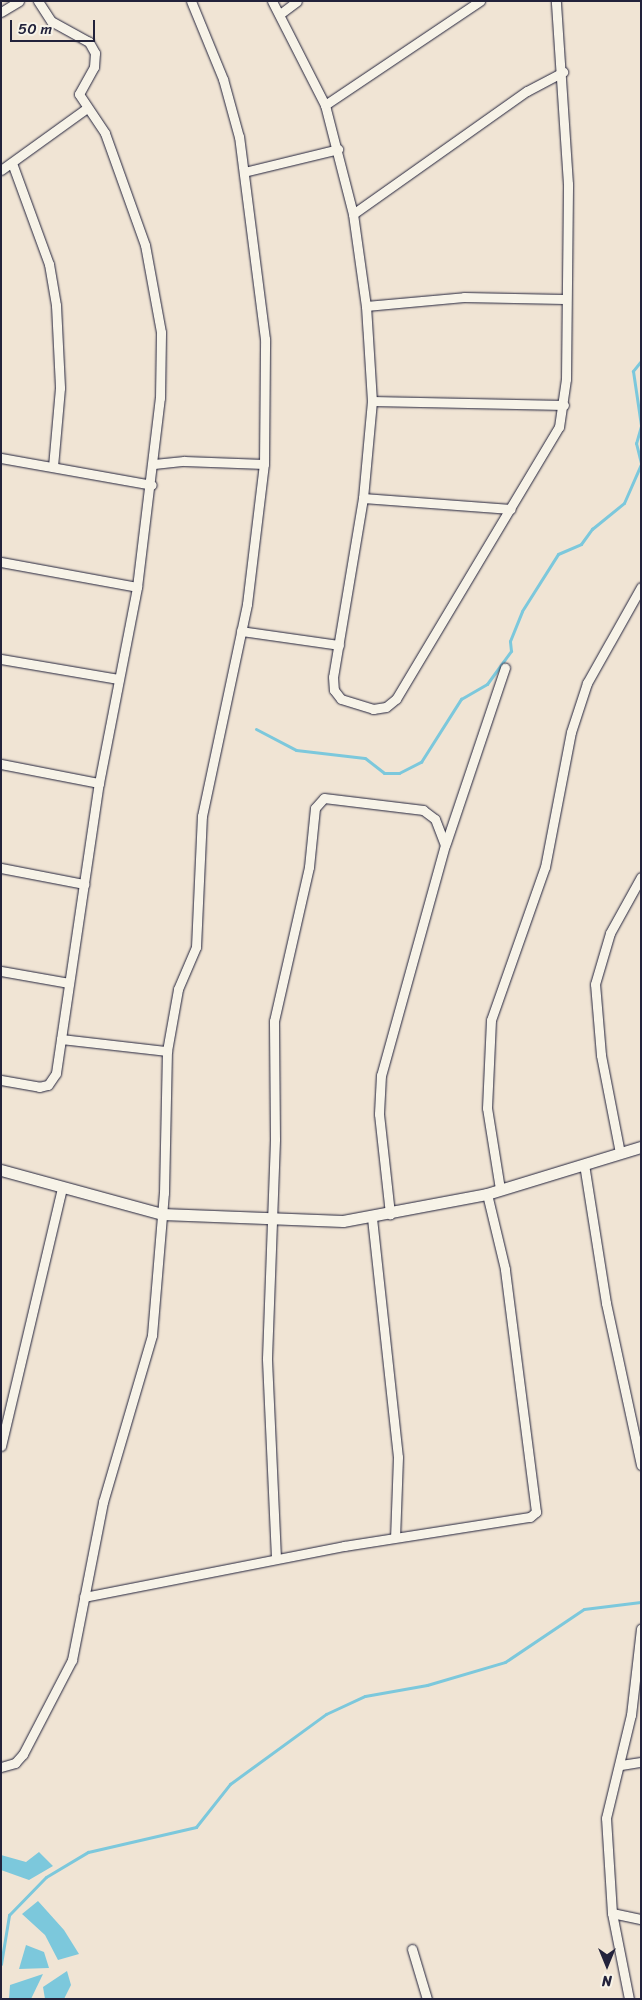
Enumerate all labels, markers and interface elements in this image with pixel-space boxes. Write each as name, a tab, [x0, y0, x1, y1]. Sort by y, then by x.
scale bar	[12, 10, 98, 42]
text: 50 m	[18, 16, 52, 42]
north arrow	[582, 1940, 632, 1990]
text: N	[602, 1968, 612, 1993]

